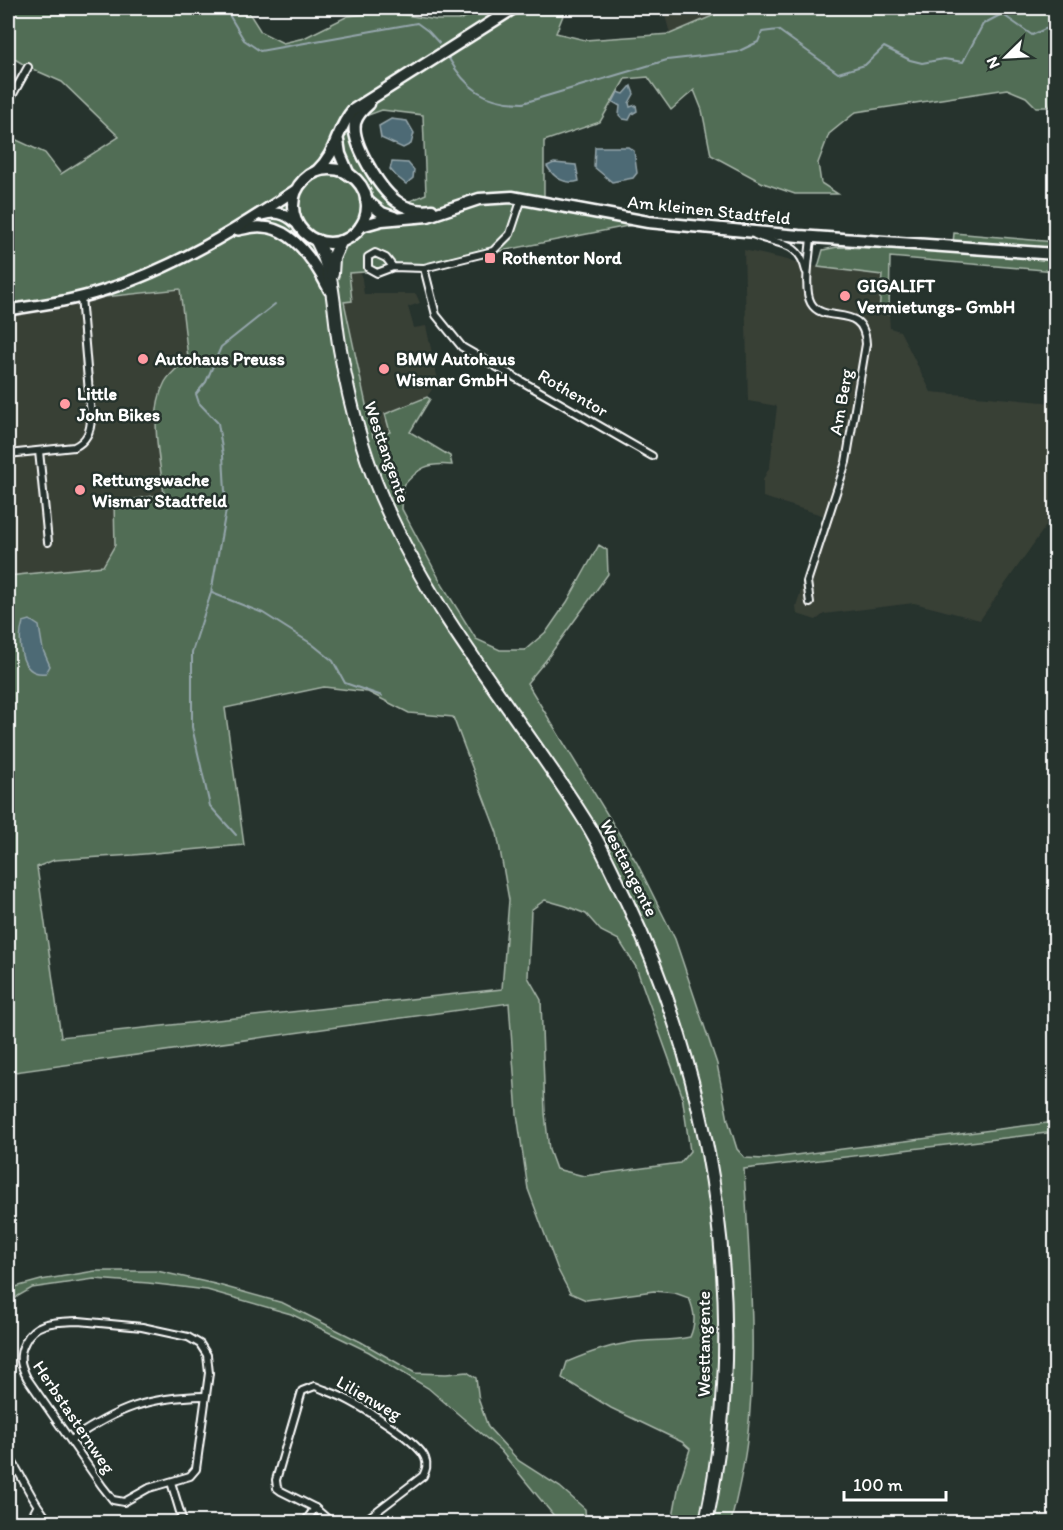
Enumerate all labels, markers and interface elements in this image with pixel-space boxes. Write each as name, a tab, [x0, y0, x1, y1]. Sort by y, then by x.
north arrow	[976, 27, 1036, 87]
text: N	[982, 54, 1004, 72]
street label: Am kleinen Stadtfeld	[626, 191, 792, 230]
place label: Rothentor Nord	[502, 247, 623, 269]
marker: Rothentor Nord	[483, 251, 497, 265]
place label: GIGALIFT Vermietungs- GmbH	[857, 275, 1015, 318]
marker: GIGALIFT Vermietungs- GmbH	[838, 289, 852, 303]
place label: Autohaus Preuss	[154, 348, 285, 370]
place label: BMW Autohaus Wismar GmbH	[396, 348, 515, 391]
marker: Autohaus Preuss	[136, 352, 150, 366]
marker: BMW Autohaus Wismar GmbH	[377, 362, 391, 376]
street label: Rothentor	[534, 364, 612, 422]
street label: Am Berg	[824, 366, 858, 437]
place label: Little John Bikes	[76, 383, 160, 426]
marker: Little John Bikes	[58, 397, 72, 411]
street label: Westtangente	[359, 398, 415, 506]
place label: Rettungswache Wismar Stadtfeld	[92, 469, 227, 512]
marker: Rettungswache Wismar Stadtfeld	[73, 483, 87, 497]
street label: Westtangente	[595, 816, 663, 920]
street label: Westtangente	[693, 1291, 715, 1397]
street label: Herbstasternweg	[28, 1356, 120, 1478]
street label: Lilienweg	[332, 1371, 406, 1426]
scale bar	[844, 1464, 946, 1502]
text: 100 m	[853, 1474, 903, 1496]

